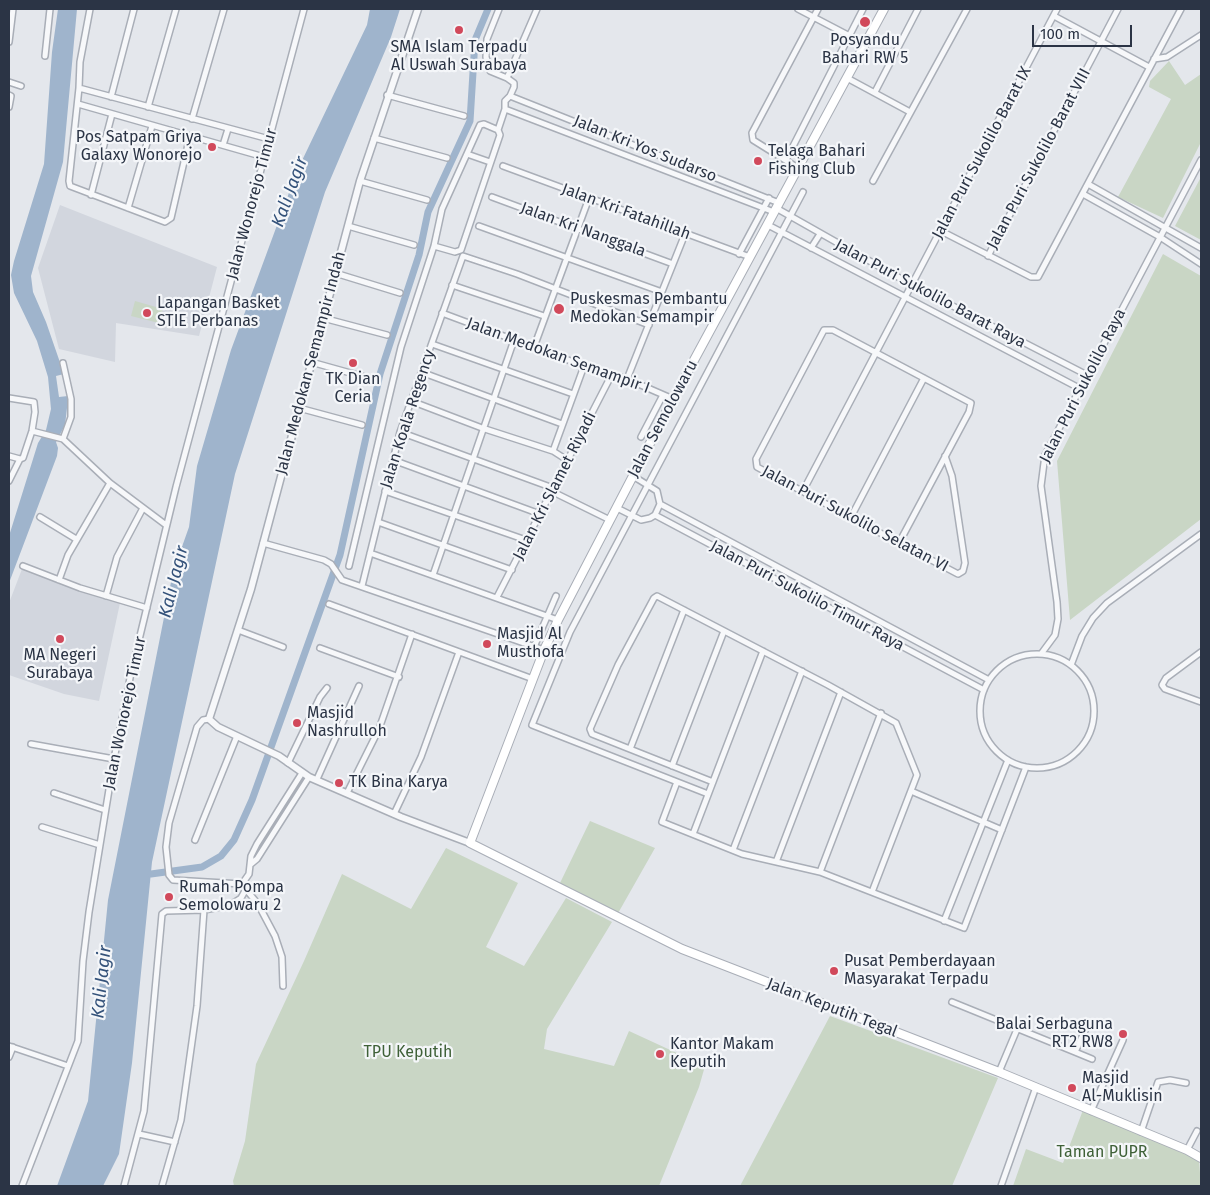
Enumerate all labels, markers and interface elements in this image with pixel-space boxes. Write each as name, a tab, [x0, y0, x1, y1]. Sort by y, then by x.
marker: Posyandu Bahari RW 5	[858, 15, 872, 29]
scale bar	[1035, 15, 1135, 47]
marker: SMA Islam Terpadu Al Uswah Surabaya	[453, 24, 465, 36]
text: 100 m	[1040, 25, 1080, 43]
place label: Posyandu Bahari RW 5	[822, 31, 908, 69]
place label: SMA Islam Terpadu Al Uswah Surabaya	[390, 38, 528, 76]
street label: Jalan Puri Sukolilo Barat IX	[928, 64, 1036, 242]
street label: Jalan Puri Sukolilo Barat VIII	[983, 65, 1095, 253]
street label: Jalan Kri Yos Sudarso	[571, 112, 719, 186]
street label: Jalan Wonorejo Timur	[223, 126, 281, 282]
place label: Pos Satpam Griya Galaxy Wonorejo	[76, 128, 202, 166]
marker: Pos Satpam Griya Galaxy Wonorejo	[206, 141, 218, 153]
place label: Telaga Bahari Fishing Club	[768, 142, 865, 180]
water label: Kali Jagir	[267, 154, 313, 230]
marker: Telaga Bahari Fishing Club	[752, 155, 764, 167]
street label: Jalan Kri Fatahillah	[559, 180, 693, 244]
street label: Jalan Kri Nanggala	[518, 198, 648, 262]
street label: Jalan Puri Sukolilo Barat Raya	[831, 235, 1029, 353]
street label: Jalan Medokan Semampir Indah	[272, 249, 350, 477]
place label: Puskesmas Pembantu Medokan Semampir	[570, 290, 728, 328]
place label: Lapangan Basket STIE Perbanas	[157, 294, 280, 332]
marker: Puskesmas Pembantu Medokan Semampir	[552, 302, 566, 316]
street label: Jalan Puri Sukolilo Raya	[1036, 306, 1130, 466]
marker: Lapangan Basket STIE Perbanas	[141, 307, 153, 319]
street label: Jalan Medokan Semampir I	[464, 314, 652, 398]
street label: Jalan Koala Regency	[377, 347, 439, 491]
marker: TK Dian Ceria	[347, 357, 359, 369]
street label: Jalan Semolowaru	[624, 357, 702, 481]
place label: TK Dian Ceria	[326, 370, 380, 408]
street label: Jalan Kri Slamet Riyadi	[509, 409, 601, 563]
street label: Jalan Puri Sukolilo Selatan VI	[758, 462, 952, 576]
street label: Jalan Puri Sukolilo Timur Raya	[707, 537, 907, 655]
water label: Kali Jagir	[155, 544, 193, 620]
place label: Masjid Al Musthofa	[497, 625, 564, 663]
marker: MA Negeri Surabaya	[54, 633, 66, 645]
street label: Jalan Wonorejo Timur	[99, 635, 151, 791]
marker: Masjid Al Musthofa	[481, 638, 493, 650]
place label: MA Negeri Surabaya	[24, 646, 96, 684]
place label: Masjid Nashrulloh	[307, 704, 387, 742]
marker: Masjid Nashrulloh	[291, 717, 303, 729]
place label: TK Bina Karya	[349, 773, 448, 793]
marker: TK Bina Karya	[333, 777, 345, 789]
place label: Rumah Pompa Semolowaru 2	[179, 878, 284, 916]
marker: Rumah Pompa Semolowaru 2	[163, 891, 175, 903]
water label: Kali Jagir	[87, 944, 117, 1020]
place label: Pusat Pemberdayaan Masyarakat Terpadu	[844, 952, 996, 990]
marker: Pusat Pemberdayaan Masyarakat Terpadu	[828, 965, 840, 977]
street label: Jalan Keputih Tegal	[764, 974, 900, 1042]
place label: Balai Serbaguna RT2 RW8	[996, 1015, 1113, 1053]
marker: Balai Serbaguna RT2 RW8	[1117, 1028, 1129, 1040]
place label: Kantor Makam Keputih	[670, 1035, 774, 1073]
park label: TPU Keputih	[364, 1043, 452, 1063]
marker: Kantor Makam Keputih	[654, 1048, 666, 1060]
place label: Masjid Al-Muklisin	[1082, 1069, 1163, 1107]
marker: Masjid Al-Muklisin	[1066, 1082, 1078, 1094]
park label: Taman PUPR	[1056, 1143, 1148, 1163]

